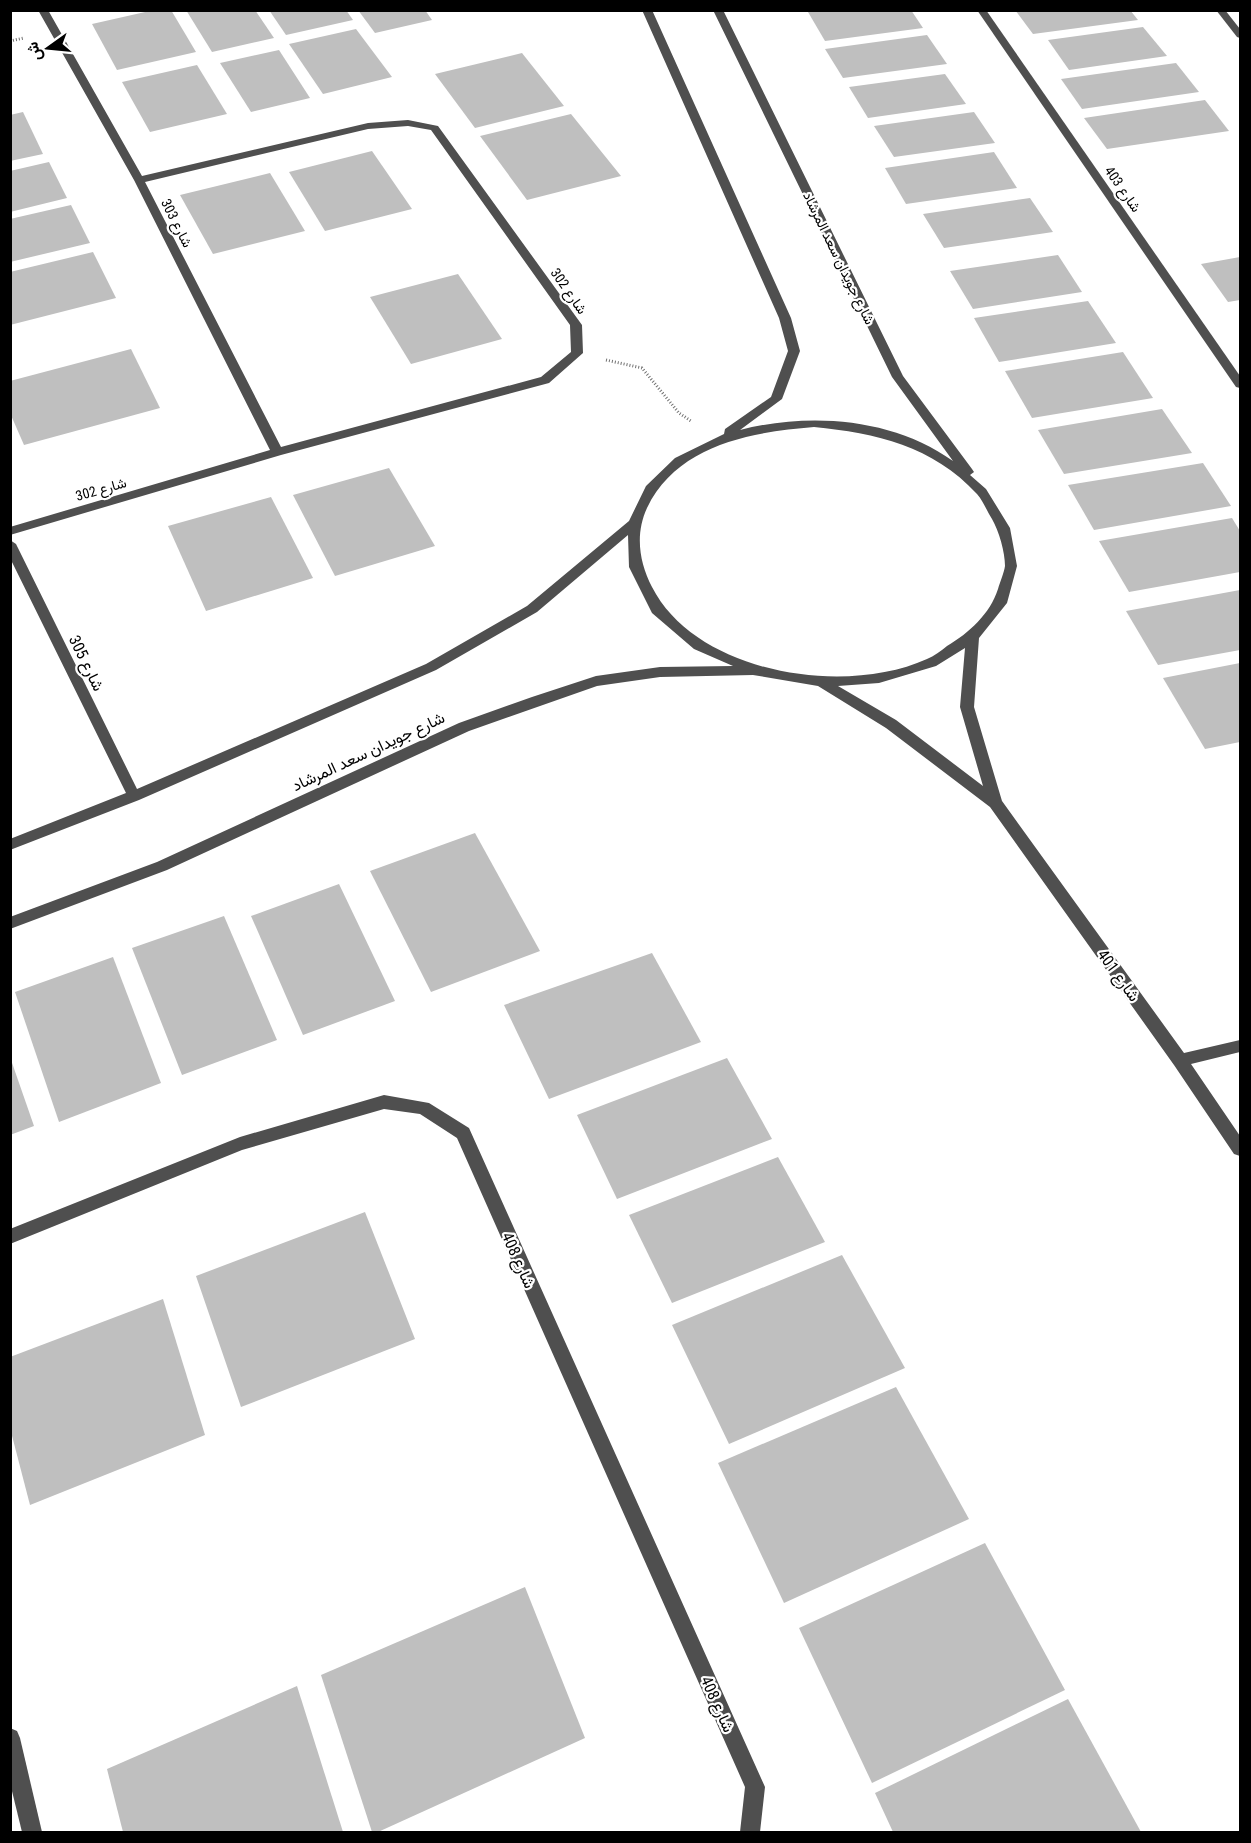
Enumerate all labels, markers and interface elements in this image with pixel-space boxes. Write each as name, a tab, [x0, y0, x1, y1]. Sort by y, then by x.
north arrow	[18, 18, 78, 78]
text: ش	[22, 40, 46, 64]
street label: شارع 403	[1099, 163, 1144, 217]
street label: شارع جويدان سعد المرشاد	[797, 189, 878, 328]
street label: شارع 303	[155, 196, 196, 251]
street label: شارع 302	[545, 265, 590, 319]
street label: شارع 302	[74, 474, 129, 507]
street label: شارع 305	[63, 632, 108, 695]
street label: شارع جويدان سعد المرشاد	[289, 708, 448, 797]
street label: شارع 401	[1092, 946, 1144, 1006]
street label: شارع 408	[496, 1229, 539, 1292]
street label: شارع 408	[695, 1673, 738, 1736]

